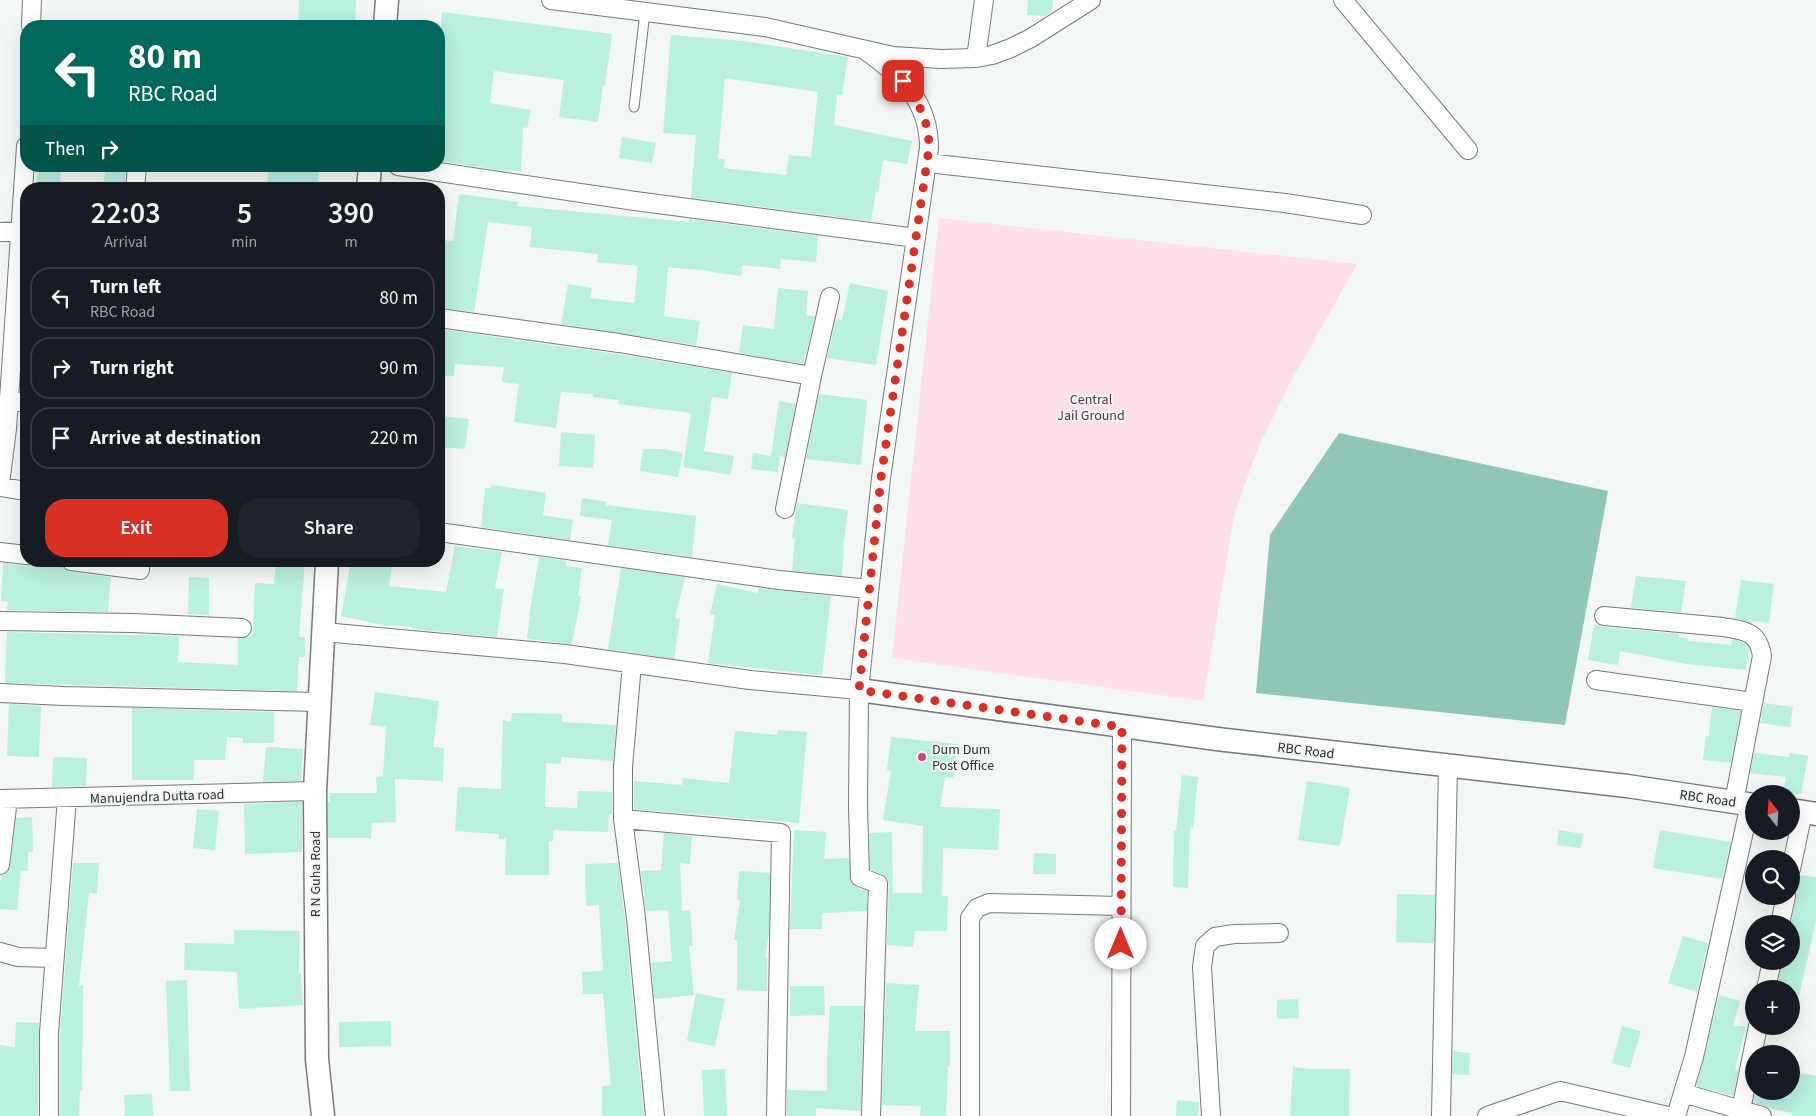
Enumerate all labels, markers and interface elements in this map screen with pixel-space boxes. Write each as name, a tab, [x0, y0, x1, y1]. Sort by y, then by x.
text: 80 m	[128, 32, 202, 82]
icon: left	[45, 40, 110, 105]
pin	[882, 60, 924, 102]
icon: arrive	[889, 67, 917, 95]
text: RBC Road	[128, 78, 218, 110]
icon: right	[95, 135, 123, 163]
text: Then	[45, 136, 85, 163]
text: 22:03	[91, 192, 161, 235]
text: 5	[237, 192, 252, 235]
text: 390	[328, 192, 374, 235]
text: Arrival	[104, 231, 147, 253]
text: min	[231, 231, 257, 253]
text: m	[345, 231, 358, 253]
text: Turn left	[90, 274, 161, 301]
icon: left	[47, 284, 75, 312]
text: 80 m	[380, 285, 418, 312]
text: RBC Road	[90, 301, 155, 323]
icon: right	[47, 354, 75, 382]
text: Turn right	[90, 355, 174, 382]
text: 90 m	[380, 355, 418, 382]
park label: Central Jail Ground	[1057, 390, 1125, 426]
icon: arrive	[47, 424, 75, 452]
text: Arrive at destination	[90, 425, 261, 452]
text: 220 m	[370, 425, 418, 452]
button: Exit	[45, 499, 228, 557]
button: Share	[238, 499, 420, 557]
street label: RBC Road	[1276, 738, 1335, 764]
place label: Dum Dum Post Office	[932, 740, 994, 776]
marker: Dum Dum Post Office	[916, 751, 928, 763]
street label: Manujendra Dutta road	[89, 785, 225, 809]
street label: RBC Road	[1678, 785, 1737, 813]
north arrow	[1745, 785, 1800, 840]
map controls	[1745, 785, 1800, 1100]
street label: R N Guha Road	[306, 831, 326, 917]
button: search	[1745, 850, 1800, 905]
button: layers	[1745, 915, 1800, 970]
position arrow	[1094, 917, 1146, 969]
button: +	[1745, 980, 1800, 1035]
button: −	[1745, 1045, 1800, 1100]

